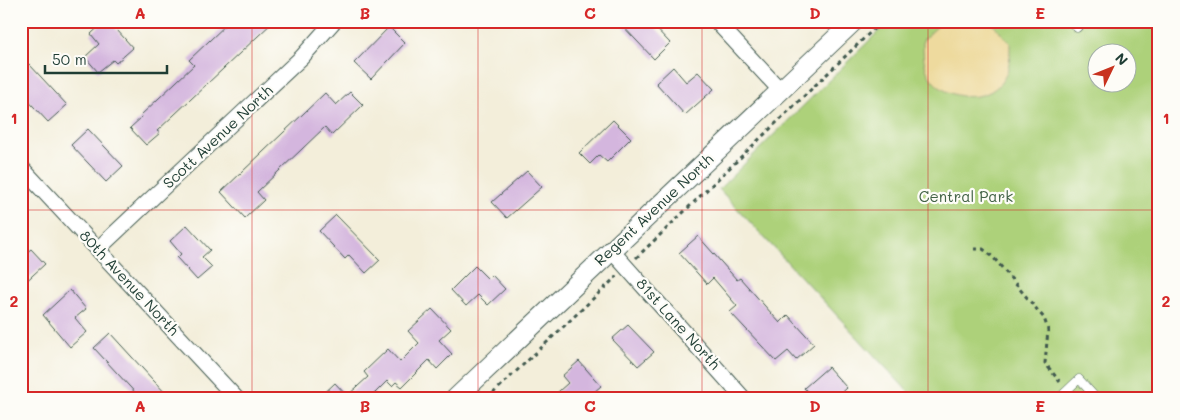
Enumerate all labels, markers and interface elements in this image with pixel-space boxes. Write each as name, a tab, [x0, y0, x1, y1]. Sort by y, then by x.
text: A	[134, 2, 146, 23]
text: B	[360, 2, 370, 23]
text: C	[584, 2, 596, 23]
text: D	[809, 2, 821, 23]
text: E	[1035, 2, 1045, 23]
scale bar	[45, 42, 168, 74]
north arrow	[1088, 42, 1138, 92]
text: N	[1111, 48, 1132, 69]
text: 50 m	[52, 49, 87, 69]
street label: Scott Avenue North	[158, 80, 277, 192]
text: 1	[10, 107, 18, 128]
text: 1	[1162, 107, 1170, 128]
street label: Regent Avenue North	[590, 149, 717, 270]
park label: Central Park	[919, 186, 1013, 206]
street label: 80th Avenue North	[76, 225, 184, 339]
street label: 81st Lane North	[632, 273, 725, 373]
text: 2	[10, 290, 19, 311]
text: 2	[1162, 290, 1171, 311]
text: A	[134, 395, 146, 416]
text: B	[360, 395, 370, 416]
text: C	[584, 395, 596, 416]
text: D	[809, 395, 821, 416]
text: E	[1035, 395, 1045, 416]

